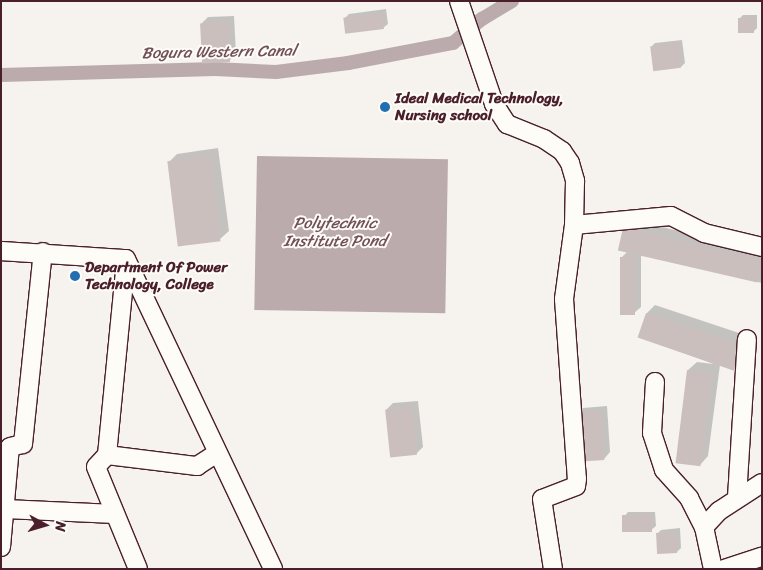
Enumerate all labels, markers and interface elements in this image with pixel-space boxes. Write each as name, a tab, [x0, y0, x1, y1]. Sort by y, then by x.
water label: Bogura Western Canal	[141, 41, 297, 63]
place label: Ideal Medical Technology, Nursing school	[395, 89, 564, 124]
marker: Ideal Medical Technology, Nursing school	[379, 101, 391, 113]
water label: Polytechnic Institute Pond	[284, 213, 386, 251]
place label: Department Of Power Technology, College	[85, 258, 227, 293]
marker: Department Of Power Technology, College	[69, 270, 81, 282]
north arrow	[20, 500, 70, 550]
text: N	[47, 520, 73, 533]

